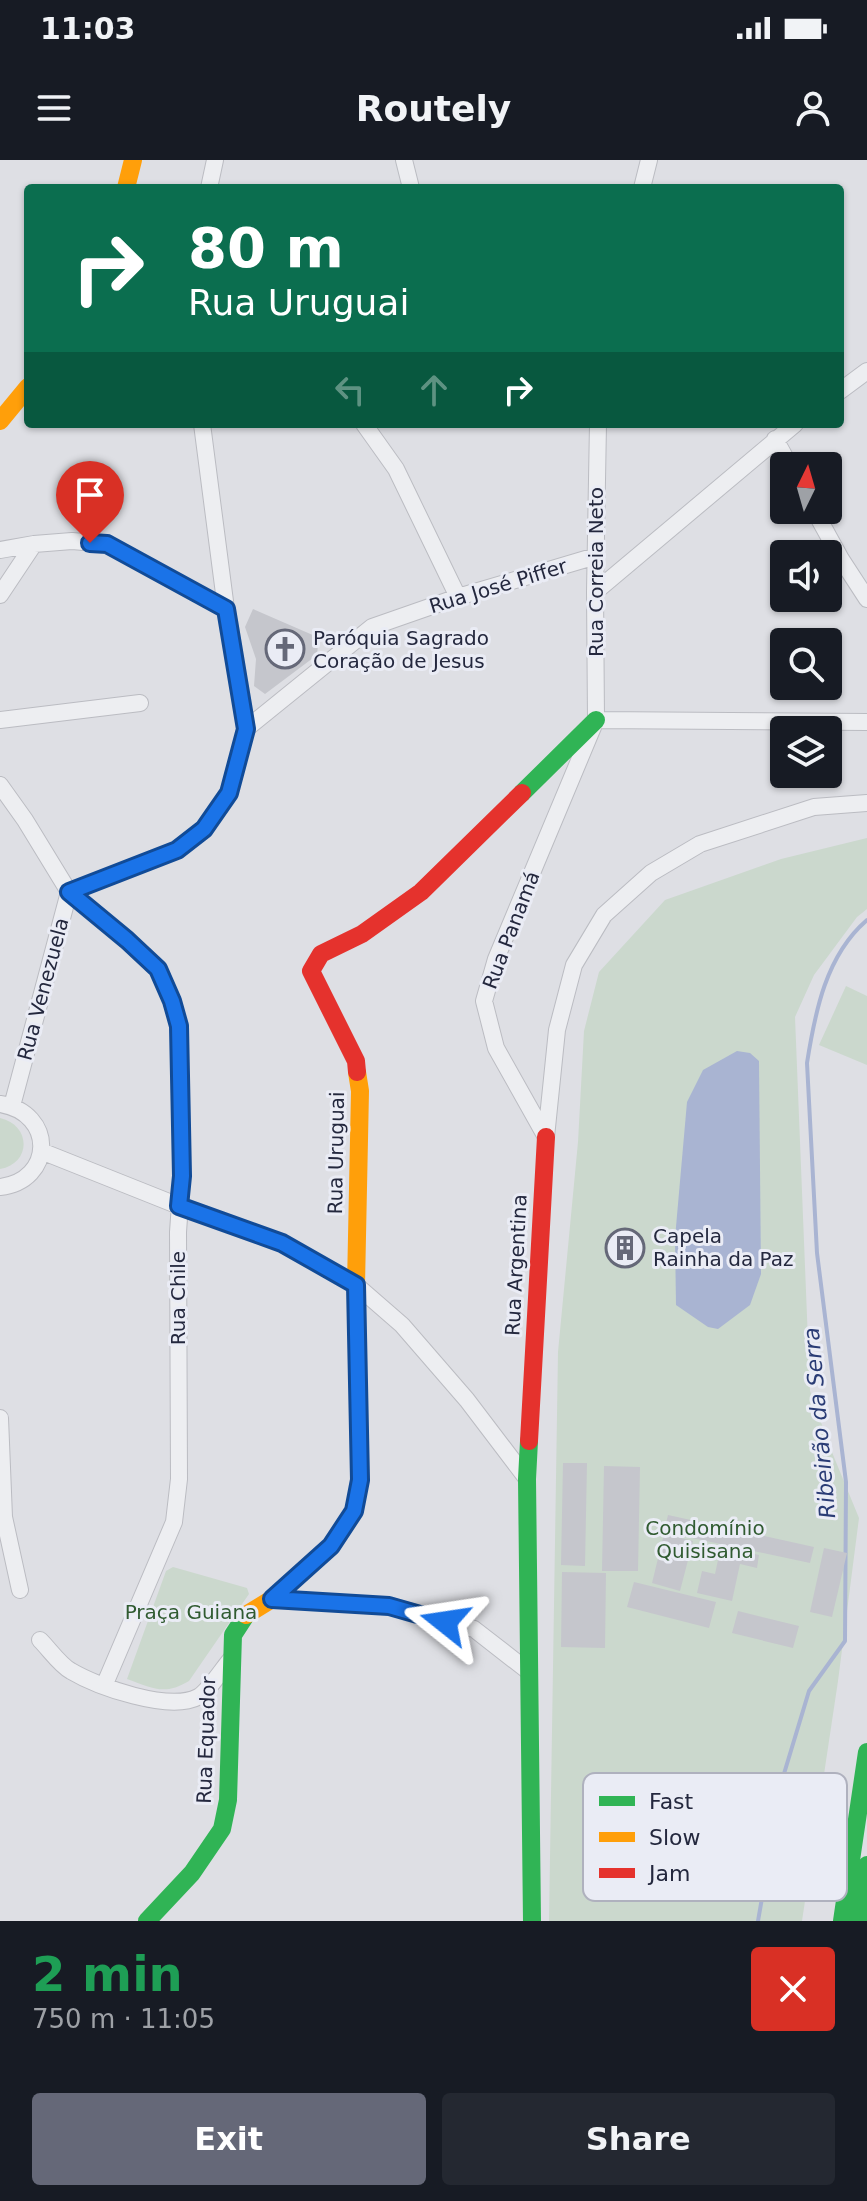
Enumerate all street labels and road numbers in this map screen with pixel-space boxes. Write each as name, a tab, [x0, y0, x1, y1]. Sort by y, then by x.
street label: Rua Correia Neto	[584, 487, 608, 657]
street label: Rua José Piffer	[426, 553, 571, 618]
street label: Rua Panamá	[478, 868, 544, 992]
street label: Rua Venezuela	[12, 915, 74, 1063]
street label: Rua Uruguai	[323, 1091, 349, 1215]
street label: Rua Argentina	[500, 1194, 532, 1336]
street label: Rua Chile	[166, 1251, 190, 1345]
street label: Rua Equador	[192, 1675, 220, 1804]

